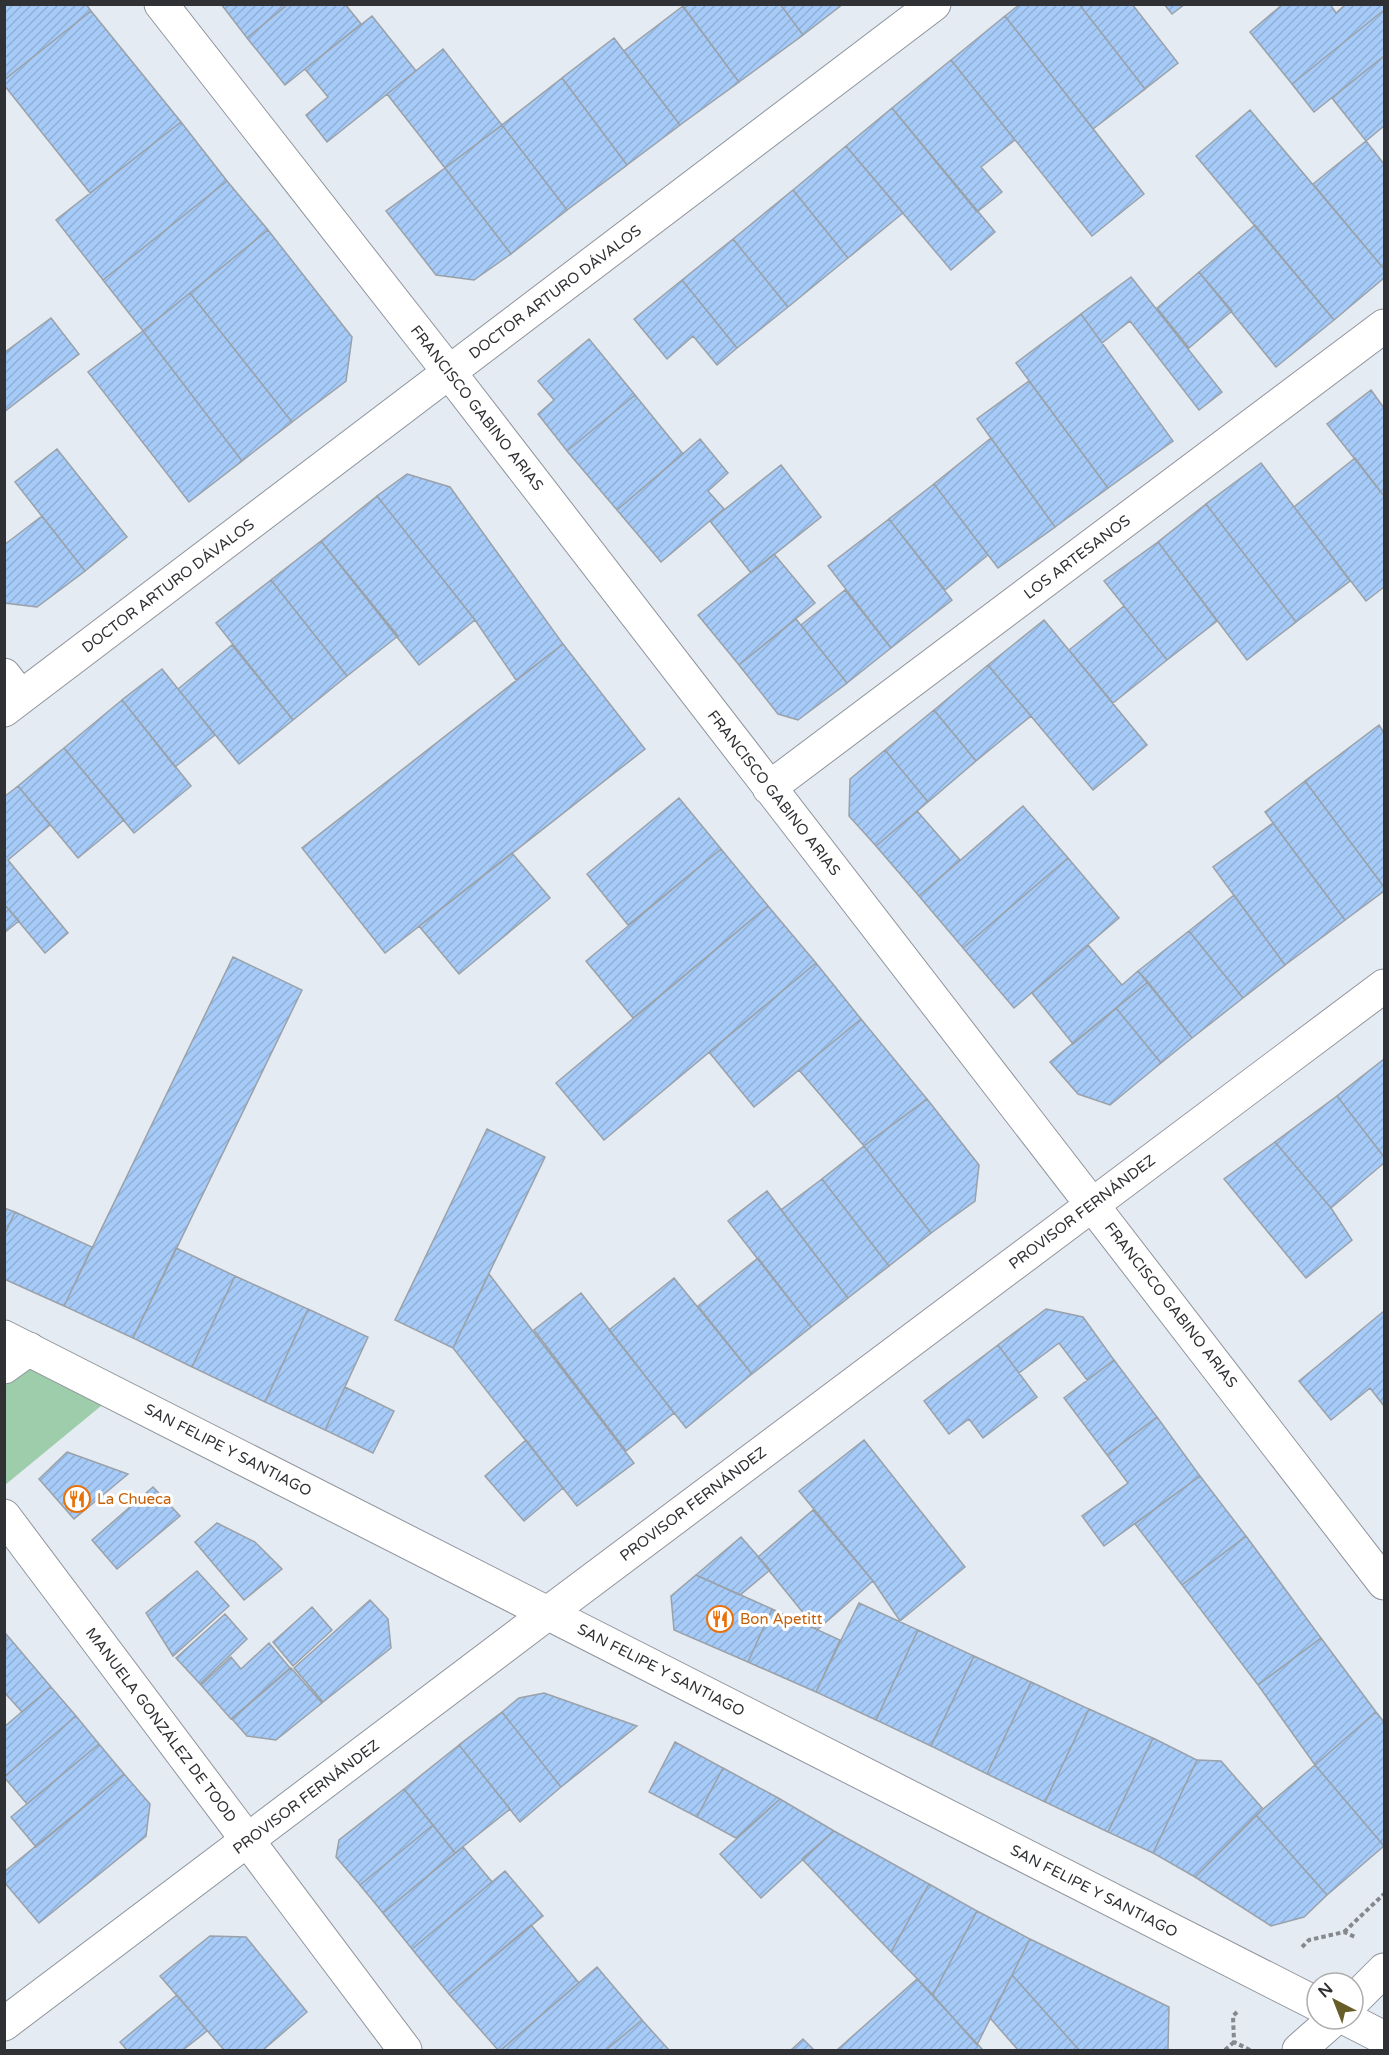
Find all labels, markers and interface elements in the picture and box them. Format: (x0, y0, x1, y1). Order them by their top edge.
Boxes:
street label: DOCTOR ARTURO DÁVALOS (465, 221, 645, 363)
street label: FRANCISCO GABINO ARIAS (407, 322, 547, 494)
street label: LOS ARTESANOS (1020, 511, 1134, 603)
street label: DOCTOR ARTURO DÁVALOS (78, 515, 258, 657)
street label: FRANCISCO GABINO ARIAS (704, 707, 844, 879)
street label: PROVISOR FERNÁNDEZ (1005, 1151, 1159, 1273)
street label: FRANCISCO GABINO ARIAS (1101, 1219, 1241, 1391)
street label: SAN FELIPE Y SANTIAGO (141, 1400, 315, 1500)
street label: PROVISOR FERNÁNDEZ (616, 1443, 770, 1565)
restaurant icon: La Chueca (62, 1484, 92, 1514)
place label: La Chueca (97, 1490, 172, 1508)
restaurant icon: Bon Apetitt (705, 1604, 735, 1634)
place label: Bon Apetitt (740, 1610, 823, 1628)
street label: SAN FELIPE Y SANTIAGO (574, 1620, 748, 1720)
street label: MANUELA GONZÁLEZ DE TOOD (82, 1624, 240, 1826)
street label: PROVISOR FERNÁNDEZ (229, 1736, 383, 1858)
street label: SAN FELIPE Y SANTIAGO (1007, 1841, 1181, 1941)
north arrow (1305, 1971, 1365, 2031)
text: N (1314, 1979, 1337, 2002)

